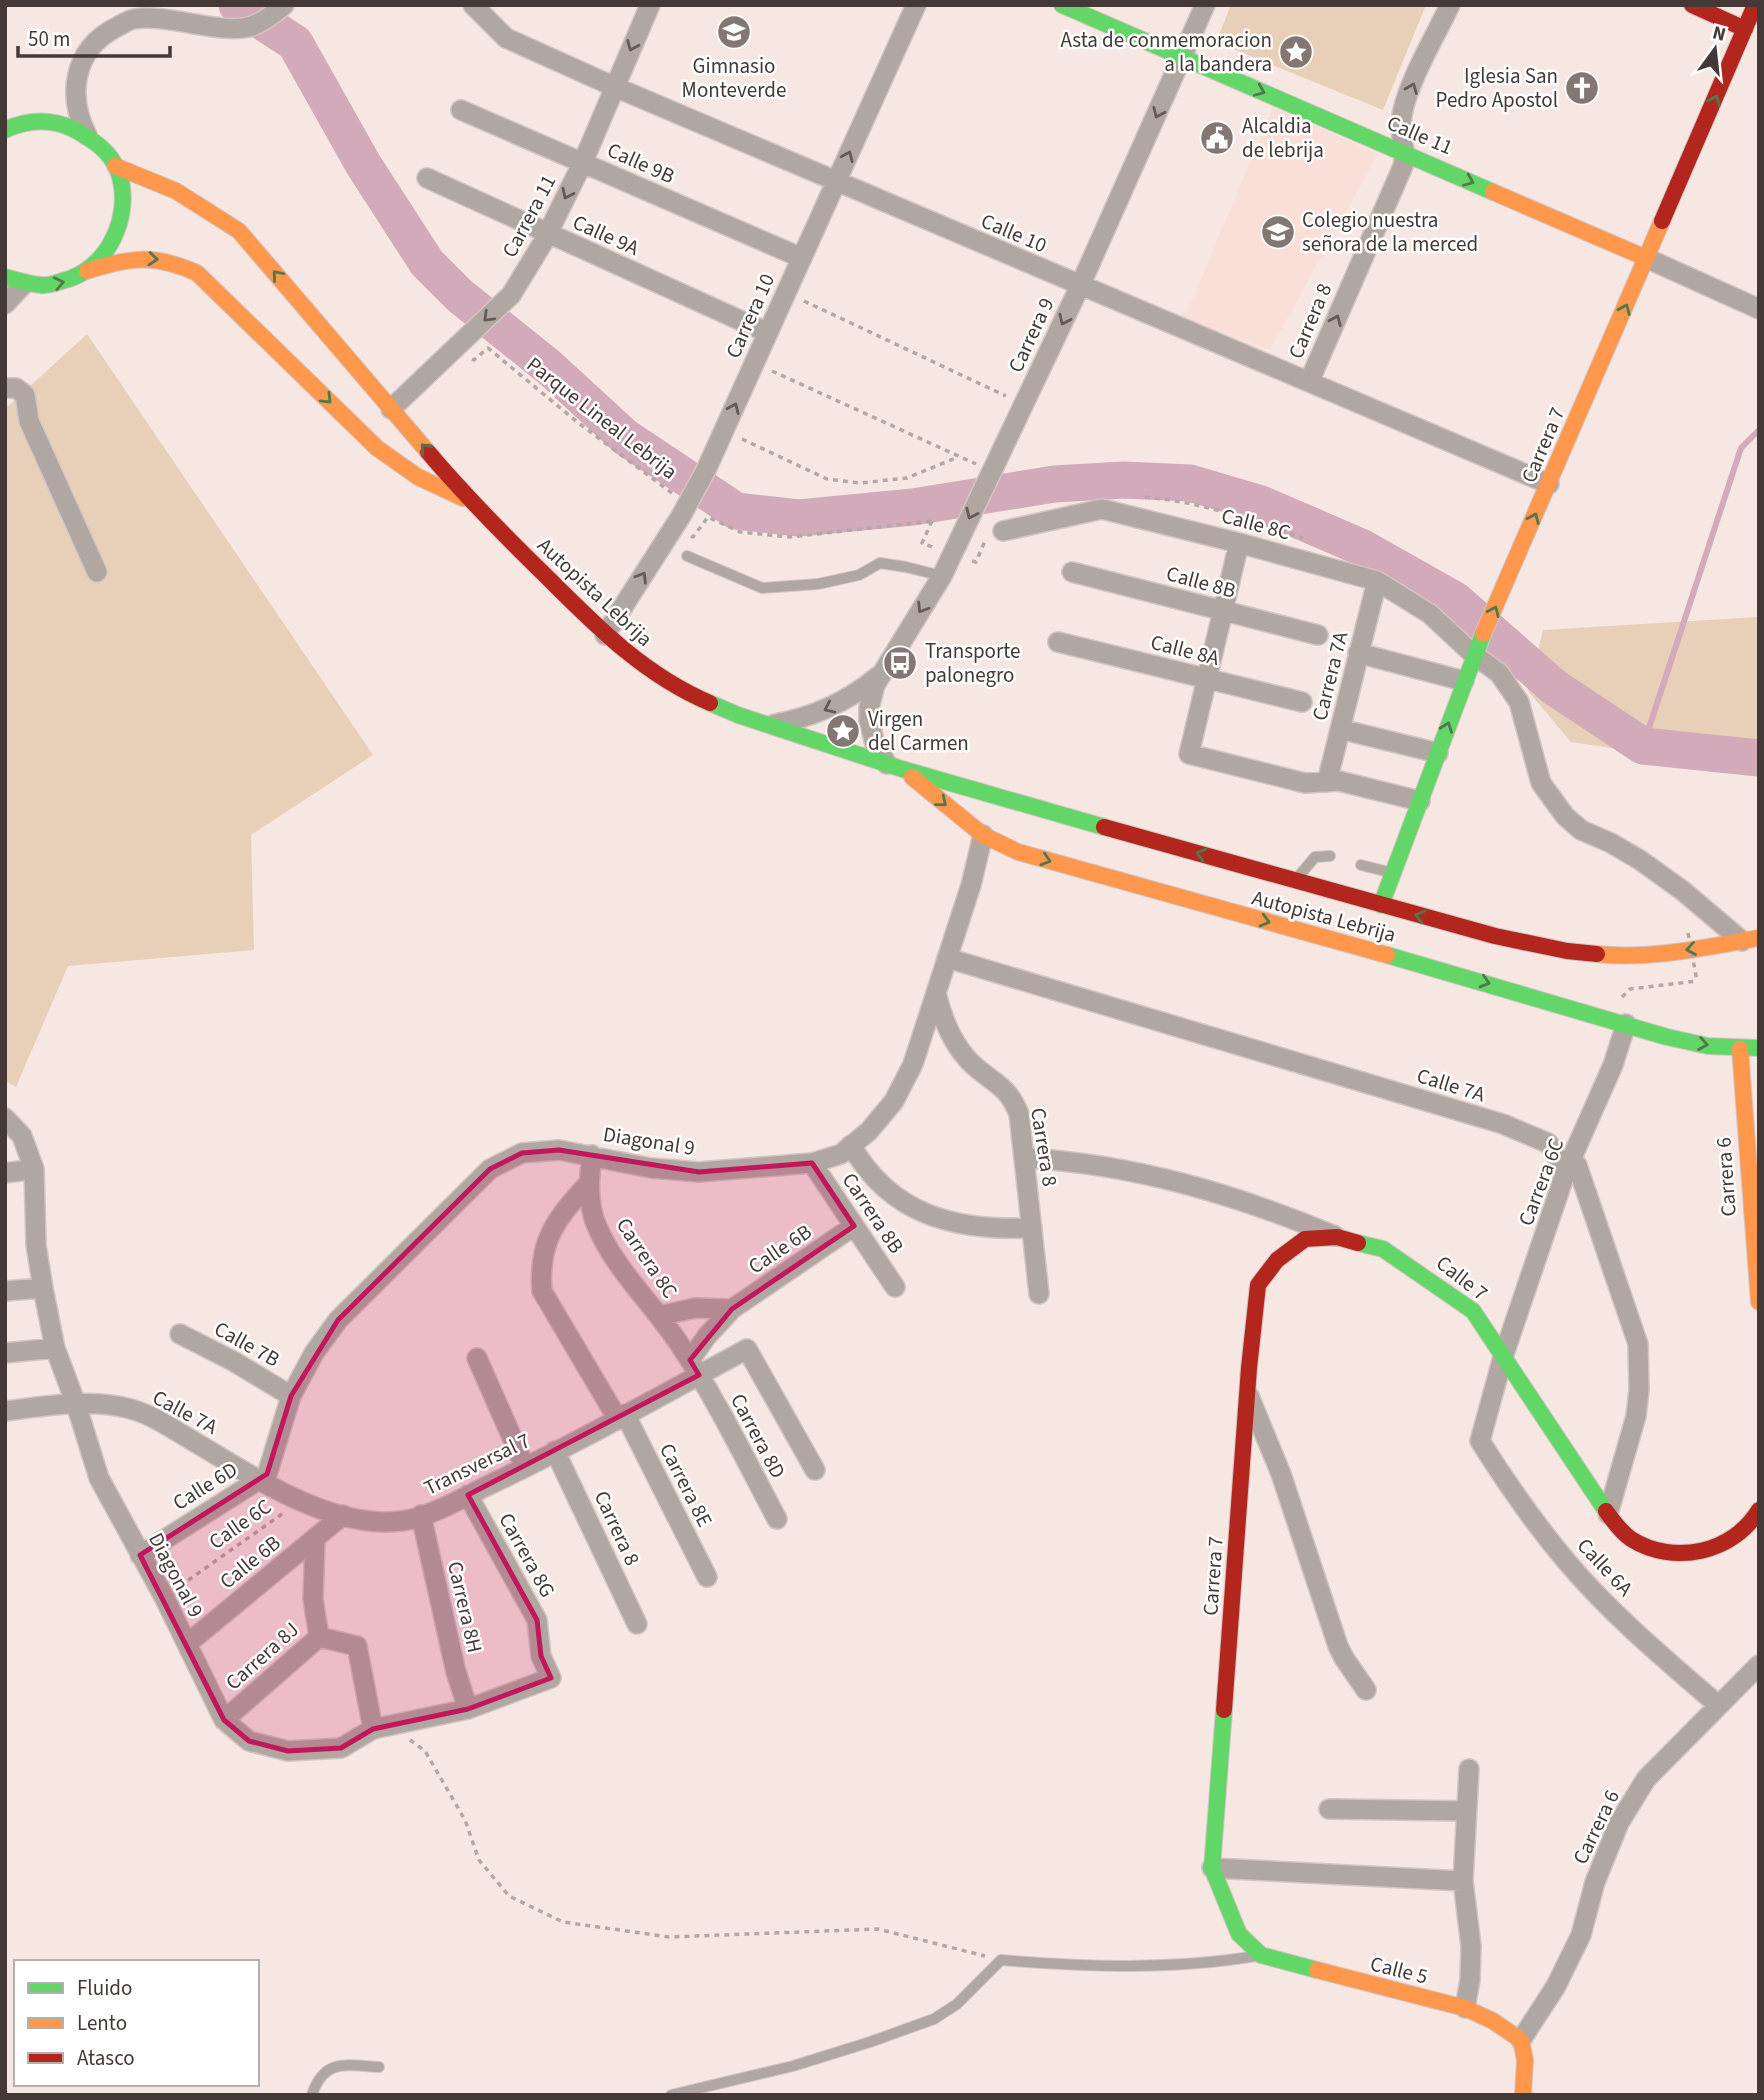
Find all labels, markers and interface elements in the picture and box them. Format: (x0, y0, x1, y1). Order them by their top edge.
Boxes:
school or university icon: Gimnasio Monteverde (715, 13, 753, 51)
scale bar (18, 14, 170, 58)
north arrow (1680, 14, 1750, 84)
text: N (1709, 19, 1729, 49)
text: 50 m (28, 24, 70, 54)
place label: Asta de conmemoracion a la bandera (1060, 25, 1272, 79)
place icon: Asta de conmemoracion a la bandera (1277, 33, 1315, 71)
one-way arrow (627, 39, 641, 51)
place label: Gimnasio Monteverde (682, 51, 786, 105)
place label: Iglesia San Pedro Apostol (1436, 61, 1558, 115)
church icon: Iglesia San Pedro Apostol (1563, 69, 1601, 107)
one-way arrow (1252, 83, 1265, 97)
one-way arrow (1404, 83, 1418, 95)
one-way arrow (1707, 95, 1721, 107)
one-way arrow (1152, 105, 1166, 118)
street label: Calle 11 (1382, 108, 1458, 162)
place label: Alcaldia de lebrija (1242, 111, 1324, 165)
public building icon: Alcaldia de lebrija (1198, 119, 1236, 157)
street label: Calle 9B (603, 135, 679, 191)
one-way arrow (840, 151, 854, 163)
street label: Carrera 11 (495, 169, 563, 263)
one-way arrow (1461, 173, 1474, 187)
one-way arrow (562, 187, 576, 199)
place label: Colegio nuestra señora de la merced (1302, 205, 1478, 259)
street label: Calle 10 (976, 206, 1052, 260)
street label: Calle 9A (568, 207, 644, 263)
school or university icon: Colegio nuestra señora de la merced (1259, 213, 1297, 251)
one-way arrow (148, 251, 159, 266)
street label: Carrera 10 (718, 269, 782, 363)
one-way arrow (273, 271, 285, 284)
one-way arrow (53, 276, 65, 291)
street label: Carrera 8 (1281, 279, 1339, 363)
street label: Carrera 9 (1001, 293, 1061, 377)
one-way arrow (1616, 303, 1630, 315)
one-way arrow (483, 309, 496, 322)
one-way arrow (1058, 313, 1072, 325)
one-way arrow (1327, 314, 1341, 326)
street label: Parque Lineal Lebrija (520, 350, 684, 486)
one-way arrow (319, 391, 332, 404)
one-way arrow (726, 403, 740, 415)
street label: Carrera 7 (1514, 403, 1572, 487)
one-way arrow (421, 444, 433, 457)
street label: Calle 8C (1218, 500, 1294, 548)
one-way arrow (965, 507, 979, 519)
one-way arrow (1526, 512, 1540, 524)
street label: Autopista Lebrija (531, 531, 659, 653)
street label: Calle 8B (1163, 558, 1239, 606)
one-way arrow (633, 572, 646, 585)
one-way arrow (917, 601, 930, 614)
one-way arrow (1486, 606, 1500, 618)
street label: Calle 8A (1148, 627, 1223, 673)
street label: Carrera 7A (1304, 628, 1356, 724)
place label: Transporte palonegro (925, 636, 1021, 690)
bus stop icon: Transporte palonegro (881, 644, 919, 682)
one-way arrow (824, 700, 836, 714)
place label: Virgen del Carmen (868, 704, 969, 758)
place icon: Virgen del Carmen (824, 712, 862, 750)
one-way arrow (1439, 721, 1453, 733)
one-way arrow (934, 794, 947, 806)
one-way arrow (1195, 848, 1207, 863)
one-way arrow (1040, 852, 1052, 867)
street label: Autopista Lebrija (1249, 882, 1399, 950)
one-way arrow (1414, 910, 1426, 924)
one-way arrow (1259, 913, 1271, 927)
one-way arrow (1686, 941, 1697, 956)
one-way arrow (1478, 974, 1490, 988)
one-way arrow (1697, 1036, 1709, 1051)
street label: Calle 7A (1413, 1060, 1489, 1110)
street label: Carrera 8 (1023, 1105, 1065, 1189)
street label: Diagonal 9 (601, 1119, 697, 1163)
street label: Carrera 6C (1511, 1134, 1571, 1230)
street label: Carrera 6 (1708, 1136, 1744, 1218)
street label: Carrera 8B (835, 1167, 911, 1259)
street label: Carrera 8C (609, 1212, 685, 1304)
street label: Calle 6B (742, 1217, 818, 1281)
street label: Calle 7 (1430, 1248, 1494, 1308)
street label: Calle 7B (209, 1314, 285, 1374)
street label: Calle 7A (147, 1382, 223, 1442)
street label: Carrera 8D (723, 1388, 793, 1484)
street label: Transversal 7 (419, 1425, 535, 1503)
street label: Carrera 8E (652, 1438, 720, 1532)
street label: Calle 6D (167, 1454, 243, 1518)
street label: Carrera 8 (587, 1486, 647, 1570)
street label: Calle 6C (203, 1492, 277, 1556)
street label: Carrera 8G (491, 1507, 563, 1603)
street label: Diagonal 9 (141, 1527, 211, 1623)
street label: Calle 6B (213, 1528, 287, 1596)
street label: Calle 6A (1570, 1531, 1640, 1603)
street label: Carrera 7 (1195, 1535, 1231, 1617)
street label: Carrera 8H (440, 1558, 490, 1656)
street label: Carrera 8J (219, 1615, 305, 1697)
street label: Carrera 6 (1565, 1785, 1627, 1869)
street label: Calle 5 (1367, 1948, 1431, 1992)
legend (14, 1960, 259, 2086)
text: Fluido (77, 1973, 132, 2003)
text: Lento (77, 2008, 127, 2038)
text: Atasco (77, 2043, 135, 2073)

